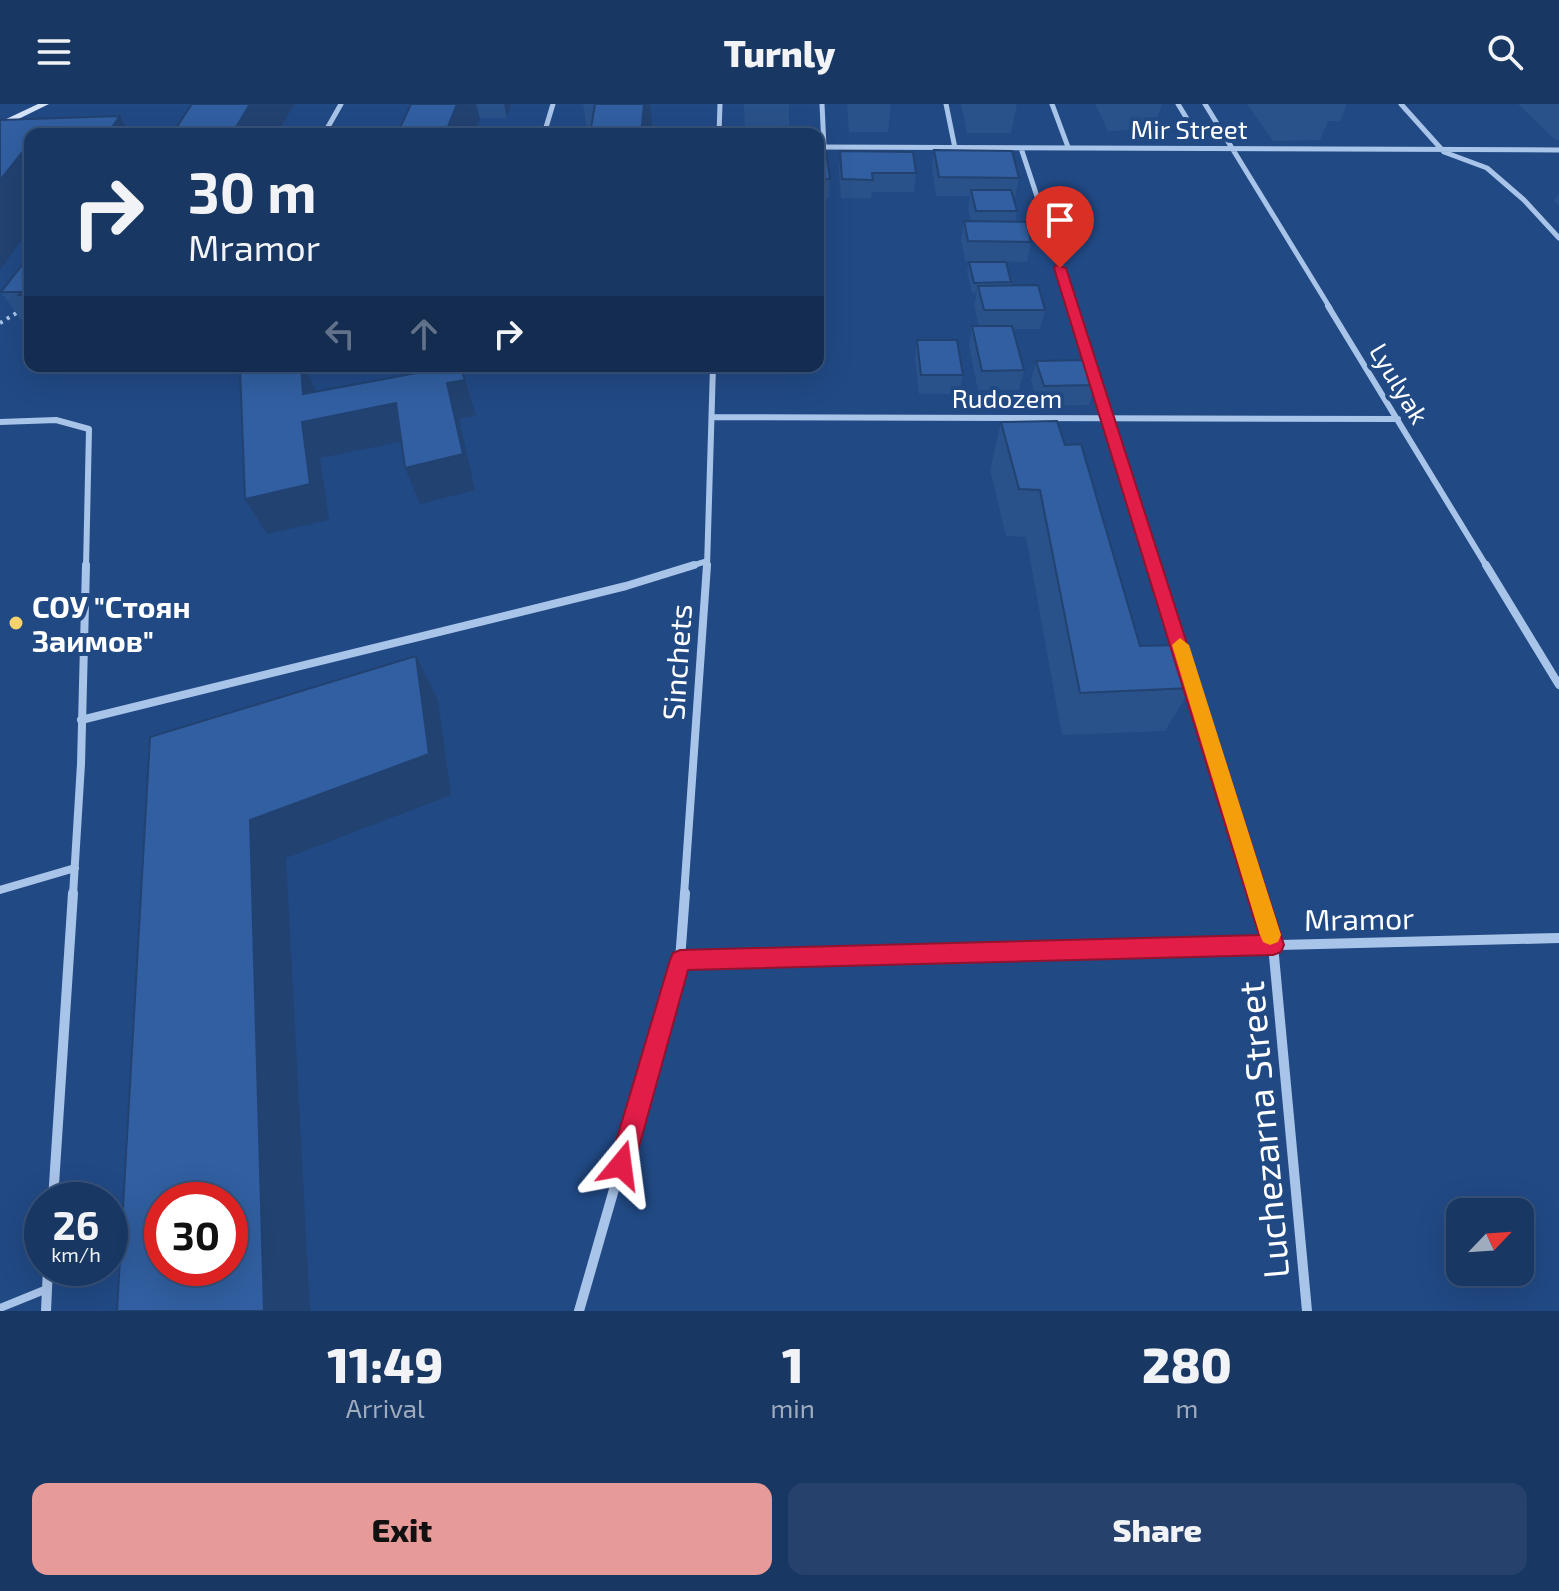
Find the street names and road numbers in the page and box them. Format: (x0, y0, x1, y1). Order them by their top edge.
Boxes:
street label: Mir Street (1130, 113, 1248, 144)
street label: Lyulyak (1364, 337, 1436, 429)
street label: Rudozem (952, 382, 1062, 413)
street label: Sinchets (654, 603, 698, 721)
street label: Mramor (1304, 899, 1414, 937)
street label: Luchezarna Street (1228, 980, 1296, 1280)

